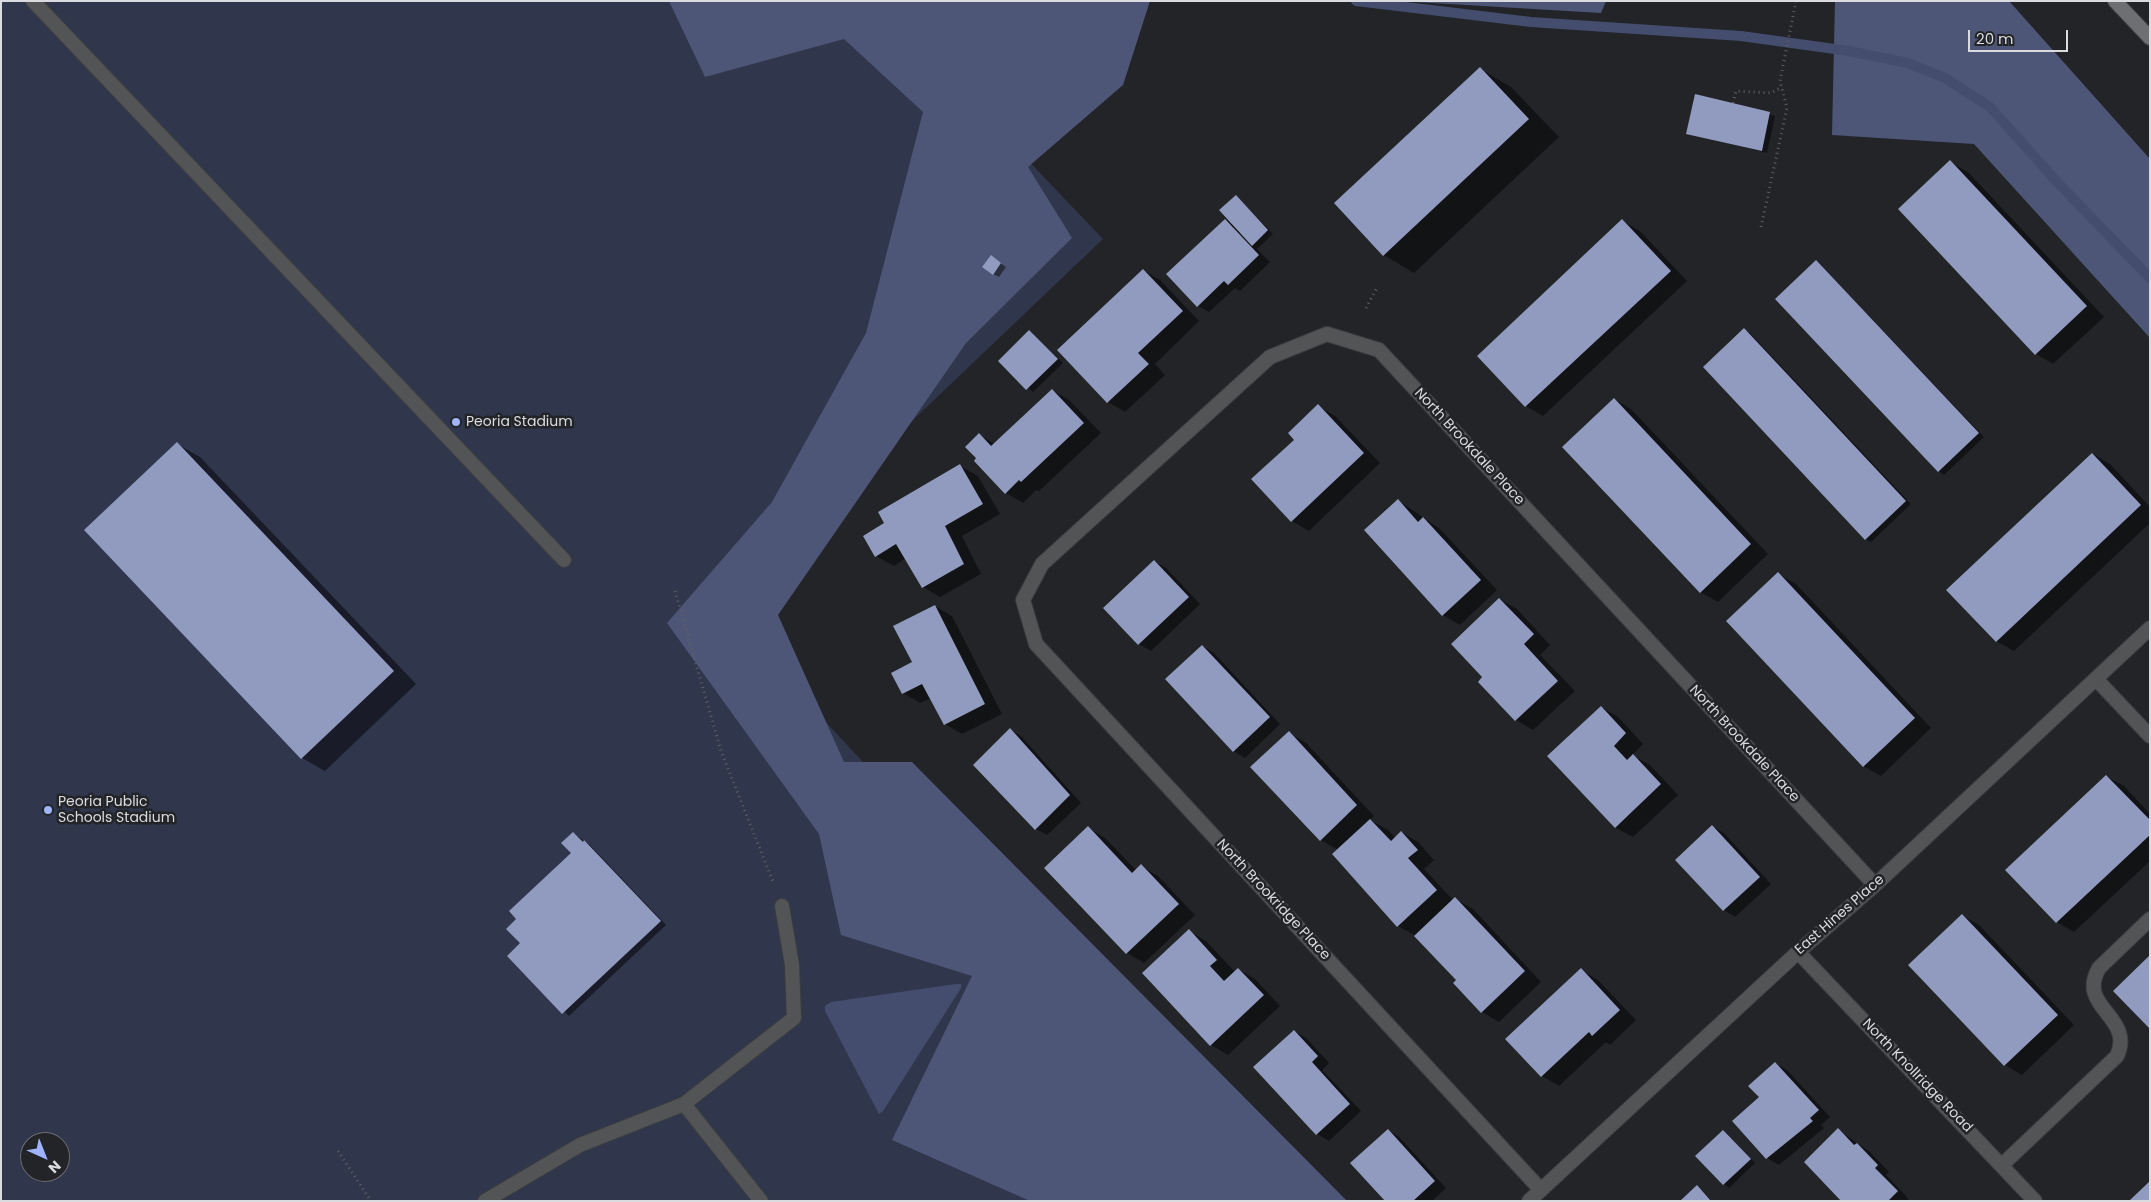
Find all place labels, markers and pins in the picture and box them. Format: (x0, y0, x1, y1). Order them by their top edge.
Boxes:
place label: Peoria Stadium (466, 414, 573, 430)
marker: Peoria Stadium (450, 416, 462, 428)
place label: Peoria Public Schools Stadium (58, 794, 175, 826)
marker: Peoria Public Schools Stadium (42, 804, 54, 816)

